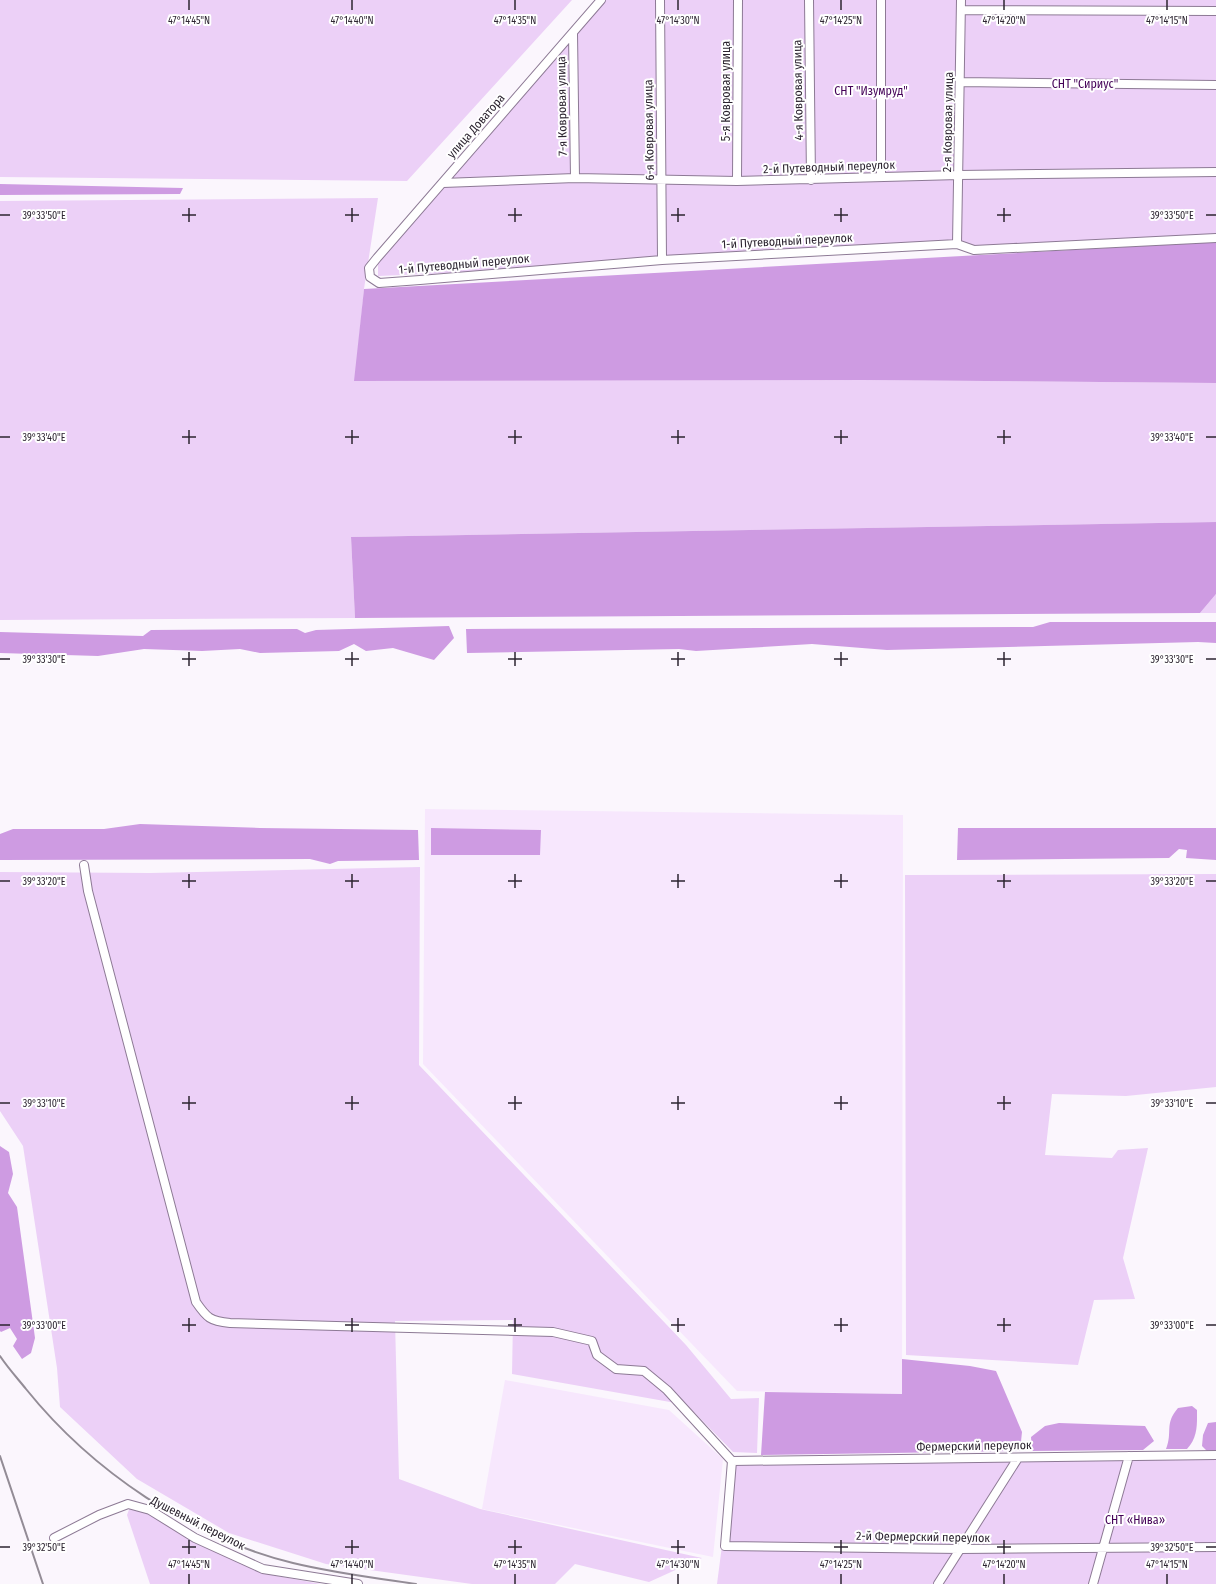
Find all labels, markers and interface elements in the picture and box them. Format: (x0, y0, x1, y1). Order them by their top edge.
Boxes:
text: 47°14'45"N (168, 15, 210, 27)
text: 47°14'40"N (330, 15, 374, 27)
text: 47°14'35"N (494, 15, 536, 27)
text: 47°14'30"N (656, 15, 700, 27)
text: 47°14'25"N (820, 15, 862, 27)
text: 47°14'20"N (982, 15, 1026, 27)
text: 47°14'15"N (1146, 15, 1188, 27)
street label: 4-я Ковровая улица (790, 39, 806, 140)
street label: 5-я Ковровая улица (719, 41, 733, 141)
street label: 7-я Ковровая улица (554, 56, 570, 156)
street label: 2-я Ковровая улица (940, 72, 956, 172)
park label: СНТ "Сириус" (1052, 77, 1118, 91)
street label: 6-я Ковровая улица (641, 79, 657, 181)
park label: СНТ "Изумруд" (834, 84, 908, 98)
street label: улица Доватора (444, 91, 508, 161)
street label: 2-й Путеводный переулок (763, 158, 895, 176)
text: 39°33'50"E (22, 210, 66, 222)
text: 39°33'50"E (1150, 210, 1194, 222)
street label: 1-й Путеводный переулок (721, 231, 853, 251)
street label: 1-й Путеводный переулок (398, 251, 530, 277)
text: 39°33'40"E (22, 432, 66, 444)
text: 39°33'40"E (1150, 432, 1194, 444)
text: 39°33'30"E (22, 654, 66, 666)
text: 39°33'30"E (1150, 654, 1194, 666)
text: 39°33'20"E (23, 876, 66, 888)
text: 39°33'20"E (1151, 876, 1194, 888)
text: 39°33'10"E (23, 1098, 66, 1110)
text: 39°33'10"E (1151, 1098, 1194, 1110)
text: 39°33'00"E (22, 1320, 66, 1332)
text: 39°33'00"E (1150, 1320, 1194, 1332)
street label: Фермерский переулок (916, 1438, 1032, 1454)
street label: Душевный переулок (148, 1493, 248, 1553)
park label: СНТ «Нива» (1105, 1513, 1165, 1527)
street label: 2-й Фермерский переулок (856, 1529, 991, 1545)
text: 39°32'50"E (23, 1542, 66, 1554)
text: 39°32'50"E (1151, 1542, 1194, 1554)
text: 47°14'45"N (168, 1559, 210, 1571)
text: 47°14'40"N (330, 1559, 374, 1571)
text: 47°14'35"N (494, 1559, 536, 1571)
text: 47°14'30"N (656, 1559, 700, 1571)
text: 47°14'25"N (820, 1559, 862, 1571)
text: 47°14'20"N (982, 1559, 1026, 1571)
text: 47°14'15"N (1146, 1559, 1188, 1571)

